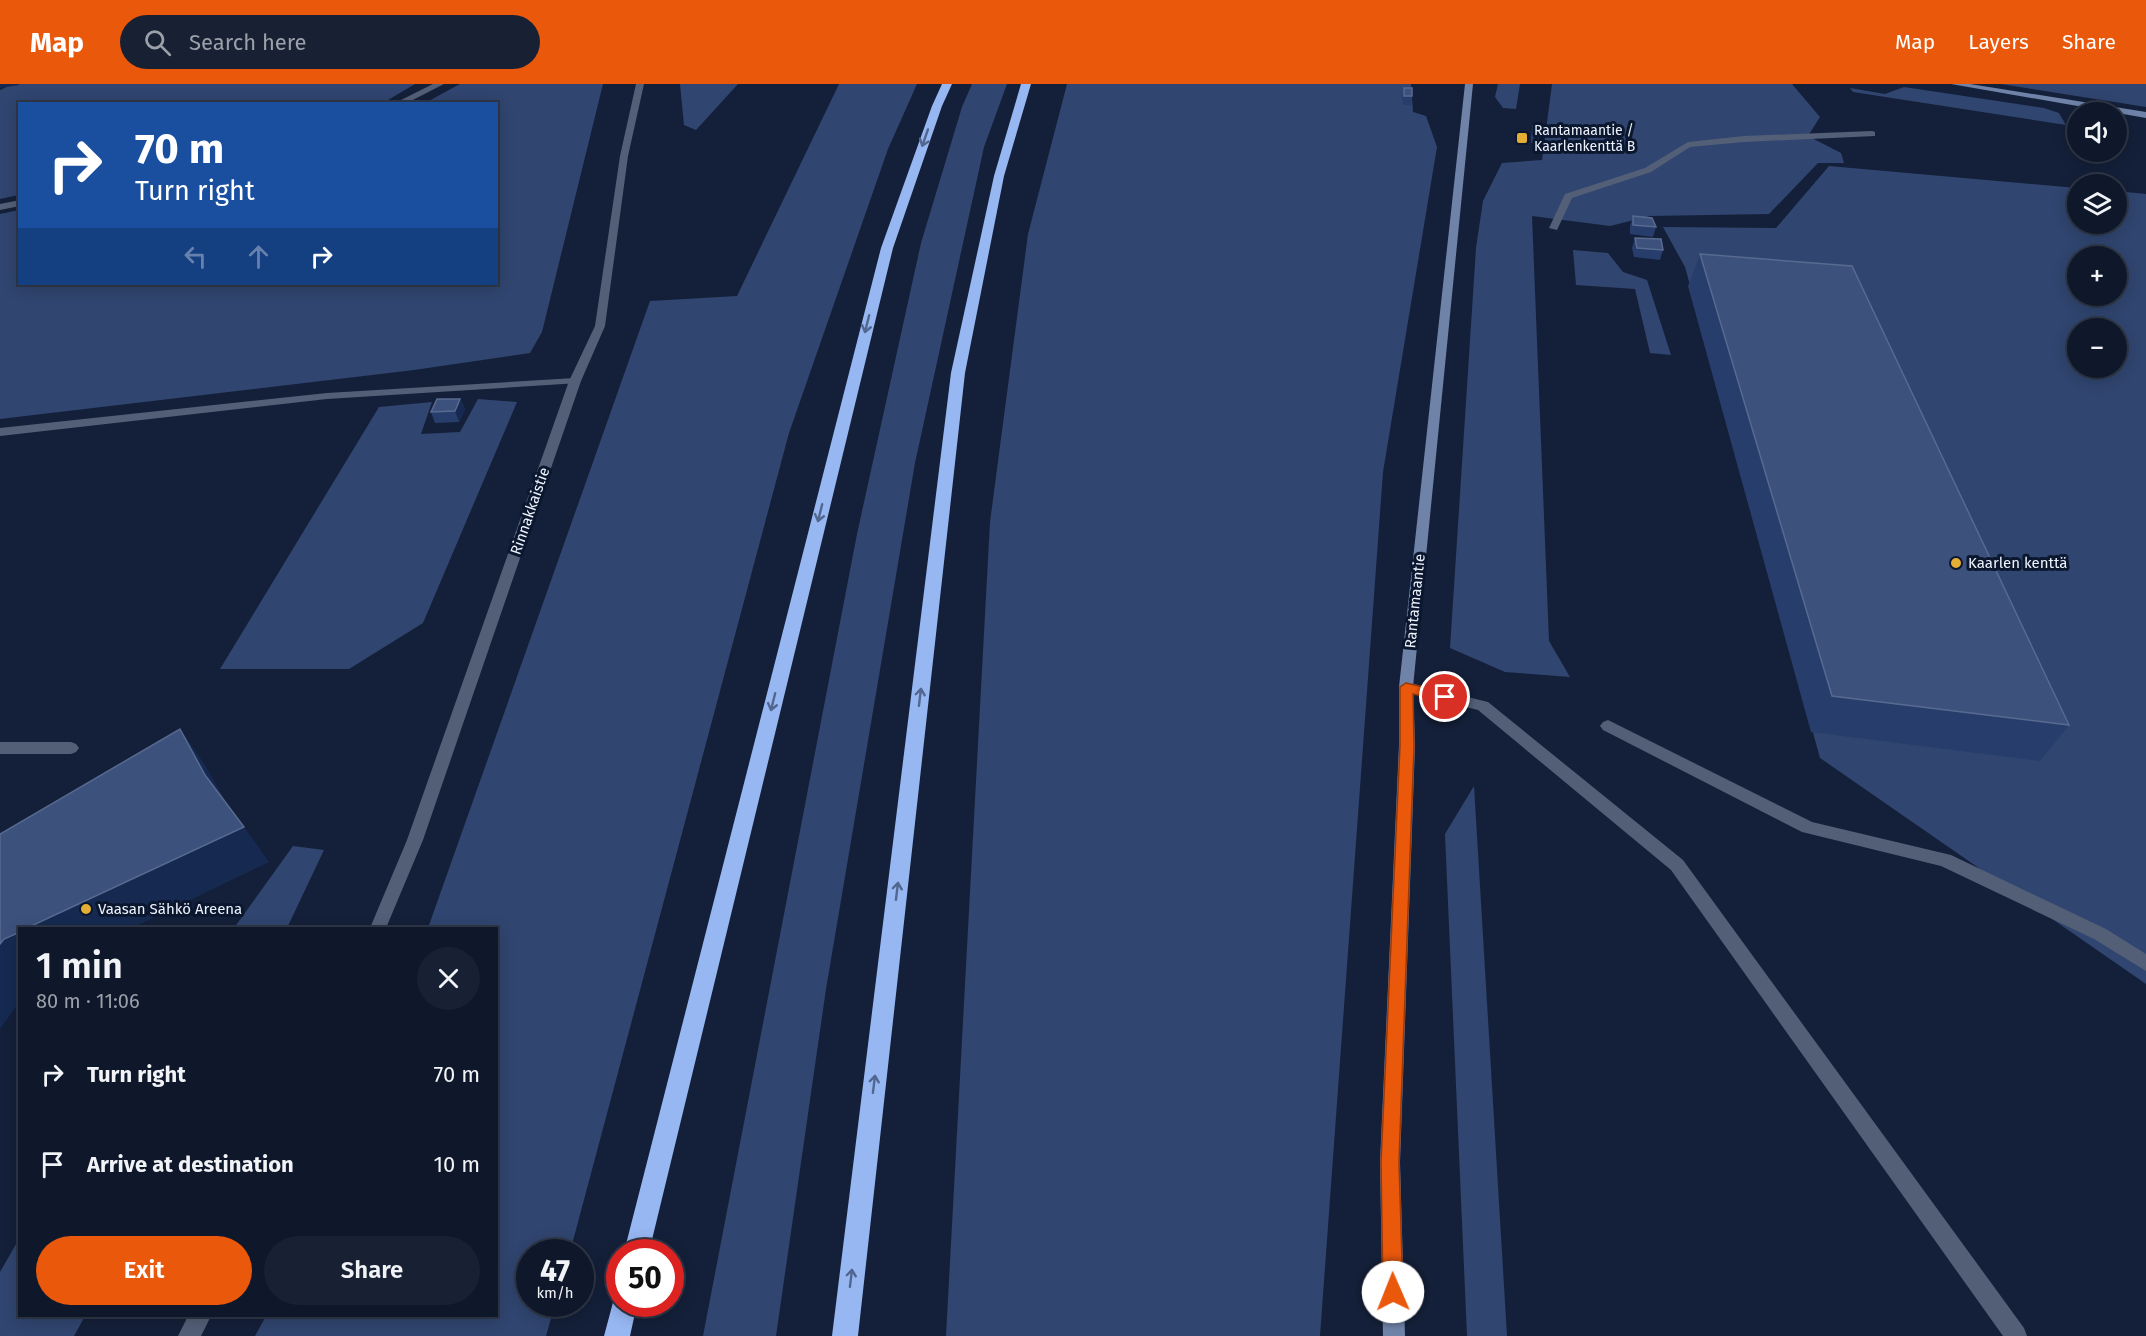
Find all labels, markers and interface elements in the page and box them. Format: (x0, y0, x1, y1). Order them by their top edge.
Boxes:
search box (120, 15, 540, 69)
text: Map (30, 26, 84, 59)
icon: search (141, 26, 174, 59)
text: Search here (189, 29, 307, 56)
text: Map (1895, 29, 1935, 55)
text: Layers (1968, 29, 2029, 55)
text: Share (2062, 29, 2116, 55)
map controls (2067, 102, 2127, 378)
button: sound (2067, 102, 2127, 162)
place label: Rantamaantie / Kaarlenkenttä B (1534, 122, 1635, 155)
text: 70 m (135, 124, 224, 174)
icon: right (36, 126, 114, 204)
one-way arrow (919, 128, 930, 147)
marker: Rantamaantie / Kaarlenkenttä B (1515, 131, 1529, 145)
button: layers (2067, 174, 2127, 234)
text: Turn right (135, 175, 255, 207)
icon: left (179, 240, 212, 273)
icon: ahead (242, 240, 275, 273)
icon: right (305, 240, 338, 273)
button: + (2067, 246, 2127, 306)
one-way arrow (861, 314, 873, 333)
button: − (2067, 318, 2127, 378)
street label: Rinnakkaistie (507, 465, 553, 557)
one-way arrow (814, 504, 826, 523)
street label: Rantamaantie (1401, 553, 1429, 649)
place label: Kaarlen kenttä (1968, 554, 2067, 572)
marker: Kaarlen kenttä (1949, 556, 1963, 570)
pin (1419, 671, 1470, 722)
icon: arrive (1428, 680, 1461, 713)
one-way arrow (915, 687, 926, 707)
one-way arrow (766, 693, 778, 712)
one-way arrow (892, 881, 903, 901)
place label: Vaasan Sähkö Areena (98, 900, 242, 918)
marker: Vaasan Sähkö Areena (79, 902, 93, 916)
text: 1 min (36, 944, 123, 988)
button: close (417, 947, 480, 1010)
text: 80 m · 11:06 (36, 989, 140, 1013)
icon: right (36, 1058, 69, 1091)
text: Turn right (87, 1061, 186, 1088)
text: 70 m (434, 1061, 480, 1088)
one-way arrow (869, 1075, 880, 1095)
icon: arrive (36, 1148, 69, 1181)
text: Arrive at destination (87, 1151, 294, 1178)
text: 10 m (434, 1151, 480, 1178)
button: Exit (36, 1236, 252, 1305)
button: Share (264, 1236, 480, 1305)
speed limit sign: 50 (606, 1239, 684, 1317)
text: 47 (540, 1253, 570, 1289)
position arrow (1361, 1260, 1425, 1324)
one-way arrow (846, 1268, 857, 1288)
text: km/h (536, 1284, 574, 1302)

